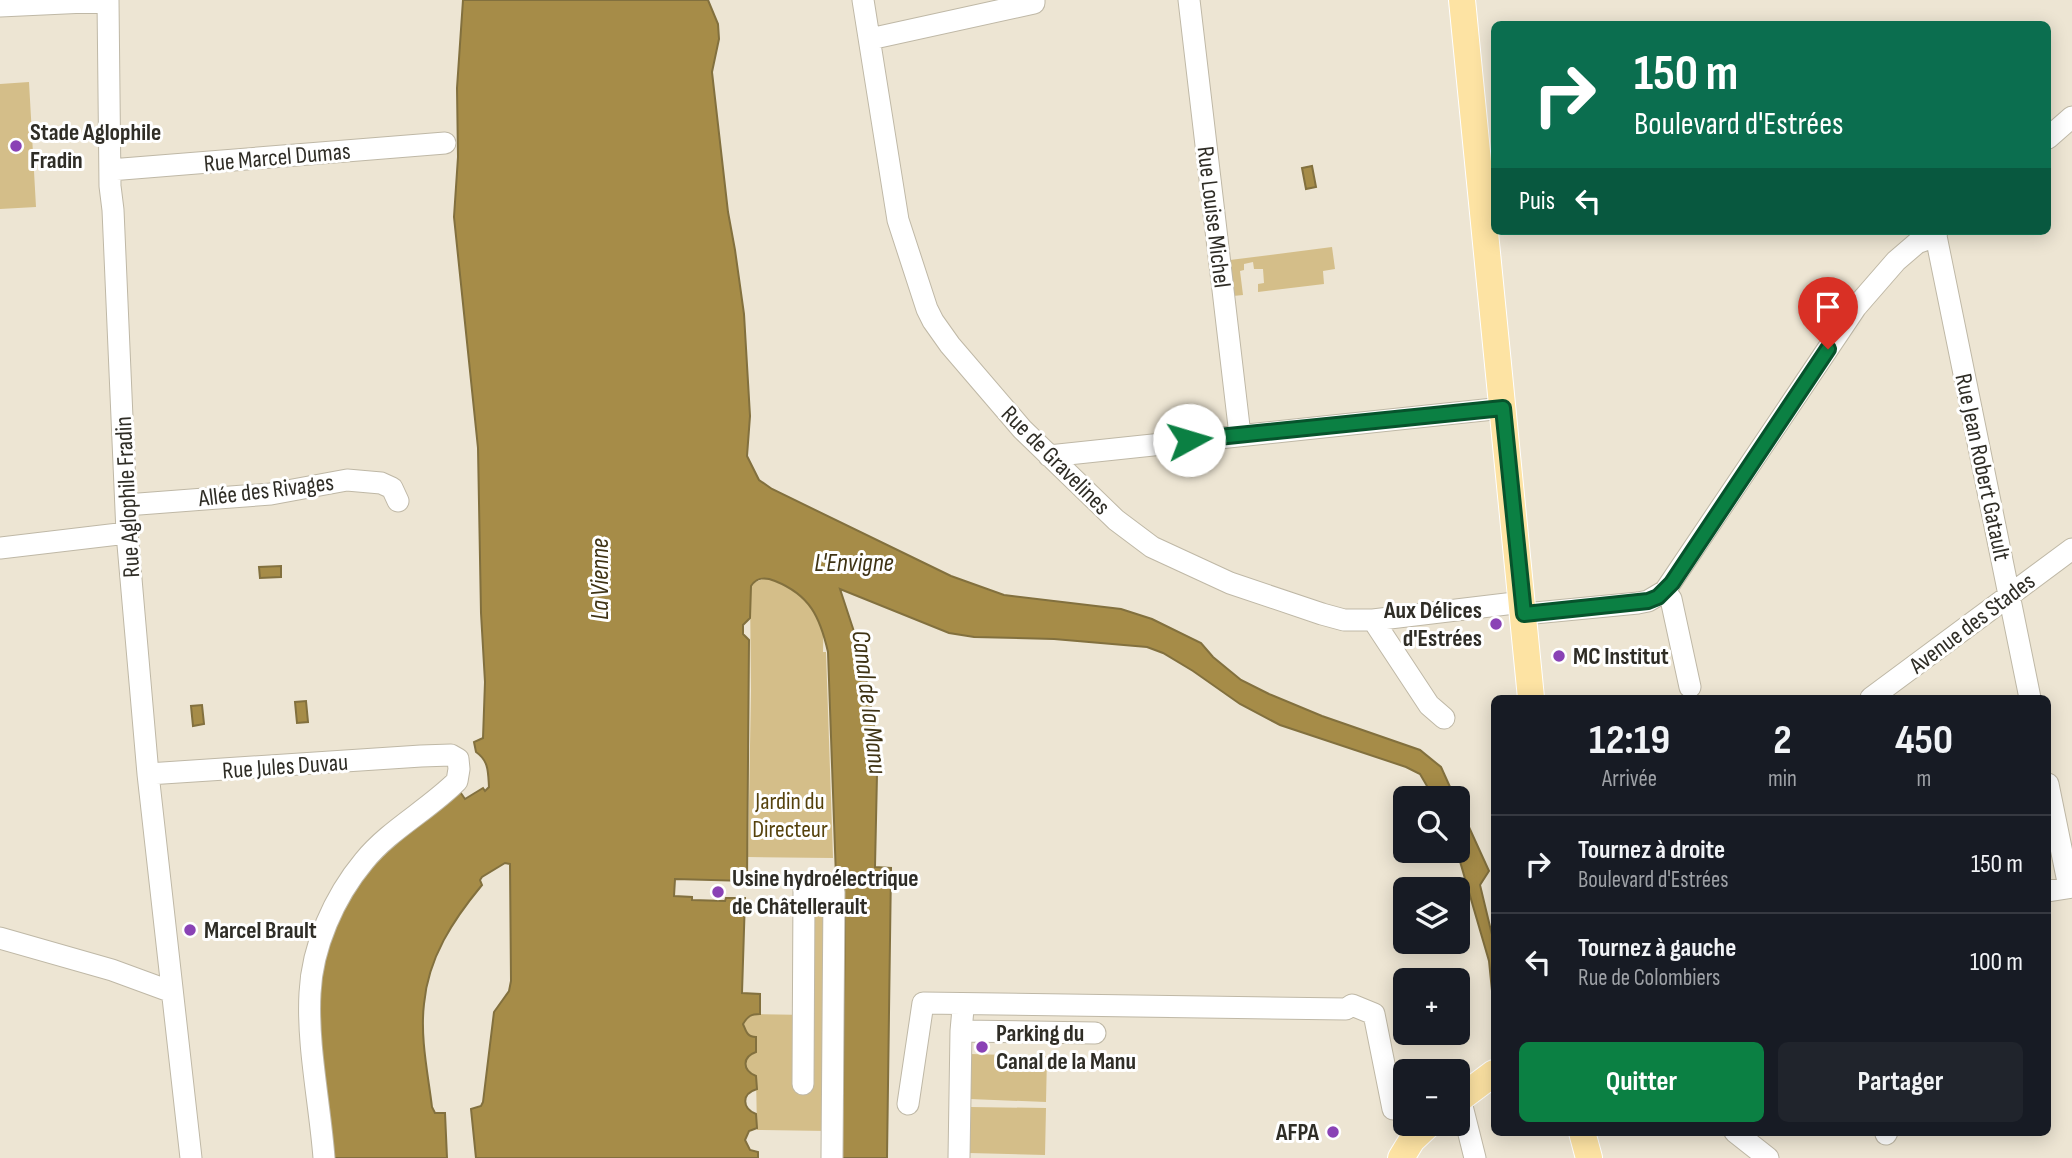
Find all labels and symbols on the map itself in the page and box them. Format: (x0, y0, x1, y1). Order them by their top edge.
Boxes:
place label: Stade Aglophile Fradin (30, 118, 161, 175)
street label: Rue Marcel Dumas (202, 137, 352, 178)
marker: Stade Aglophile Fradin (8, 138, 24, 154)
street label: Rue Louise Michel (1190, 145, 1237, 290)
pin (1798, 277, 1858, 349)
street label: Rue Jean Robert Gatault (1949, 371, 2016, 563)
street label: Rue de Gravelines (995, 400, 1116, 521)
position arrow (1152, 403, 1226, 477)
street label: Rue Aglophile Fradin (109, 416, 146, 578)
street label: Allée des Rivages (196, 468, 335, 513)
water label: La Vienne (585, 538, 616, 620)
water label: L'Envigne (814, 548, 894, 579)
street label: Avenue des Stades (1903, 567, 2041, 681)
place label: Aux Délices d'Estrées (1383, 596, 1482, 653)
marker: Aux Délices d'Estrées (1488, 616, 1504, 632)
water label: Canal de la Manu (844, 629, 893, 776)
place label: MC Institut (1573, 642, 1669, 671)
marker: MC Institut (1551, 648, 1567, 664)
street label: Rue Jules Duvau (221, 748, 349, 785)
park label: Jardin du Directeur (752, 787, 828, 844)
place label: Usine hydroélectrique de Châtellerault (732, 864, 919, 921)
marker: Usine hydroélectrique de Châtellerault (710, 884, 726, 900)
place label: Marcel Brault (204, 916, 317, 945)
marker: Marcel Brault (182, 922, 198, 938)
place label: Parking du Canal de la Manu (996, 1019, 1136, 1076)
marker: Parking du Canal de la Manu (974, 1039, 990, 1055)
place label: AFPA (1275, 1118, 1320, 1147)
marker: AFPA (1325, 1124, 1341, 1140)

